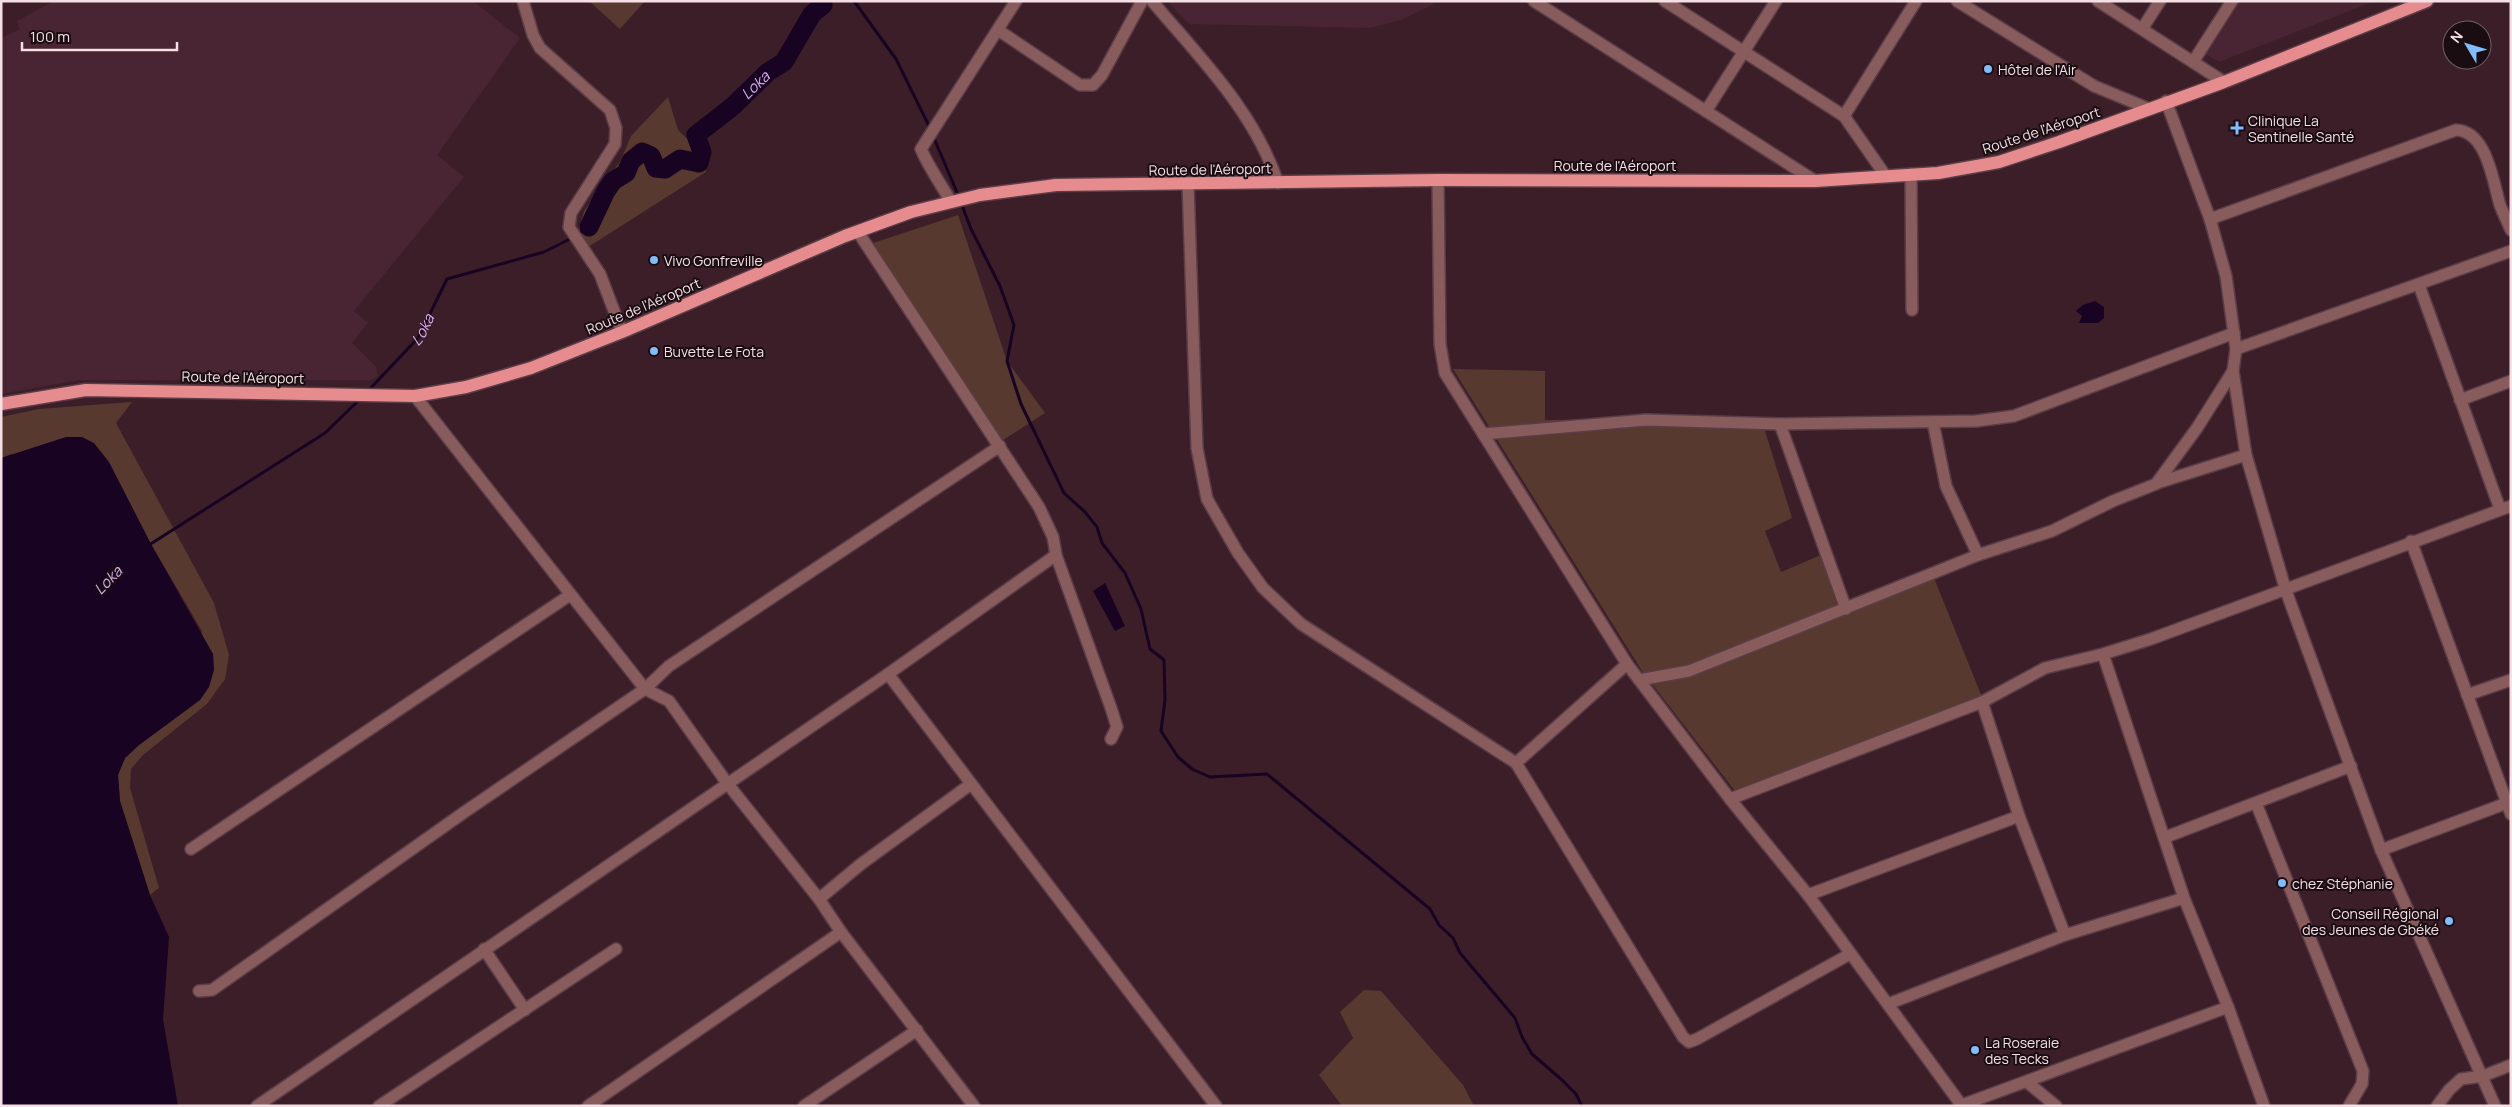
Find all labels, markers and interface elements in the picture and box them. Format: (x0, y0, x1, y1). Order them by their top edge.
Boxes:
scale bar (22, 20, 178, 52)
north arrow (2442, 20, 2492, 70)
text: 100 m (30, 26, 70, 47)
text: N (2446, 27, 2467, 47)
place label: Hôtel de l'Air (1998, 60, 2076, 79)
marker: Hôtel de l'Air (1982, 63, 1994, 75)
water label: Loka (736, 65, 774, 103)
street label: Route de l'Aéroport (1980, 102, 2103, 158)
place label: Clinique La Sentinelle Santé (2248, 111, 2354, 146)
marker: Clinique La Sentinelle Santé (2230, 121, 2244, 135)
street label: Route de l'Aéroport (1554, 156, 1677, 175)
street label: Route de l'Aéroport (1149, 158, 1272, 180)
place label: Vivo Gonfreville (664, 251, 763, 270)
marker: Vivo Gonfreville (648, 254, 660, 266)
street label: Route de l'Aéroport (583, 273, 704, 339)
water label: Loka (406, 310, 439, 350)
place label: Buvette Le Fota (664, 342, 764, 361)
marker: Buvette Le Fota (648, 345, 660, 357)
street label: Route de l'Aéroport (182, 366, 305, 388)
water label: Loka (89, 561, 127, 599)
place label: chez Stéphanie (2292, 874, 2393, 893)
marker: chez Stéphanie (2276, 877, 2288, 889)
place label: Conseil Régional des Jeunes de Gbéké (2302, 904, 2439, 939)
marker: Conseil Régional des Jeunes de Gbéké (2443, 915, 2455, 927)
place label: La Roseraie des Tecks (1985, 1033, 2059, 1068)
marker: La Roseraie des Tecks (1969, 1044, 1981, 1056)

